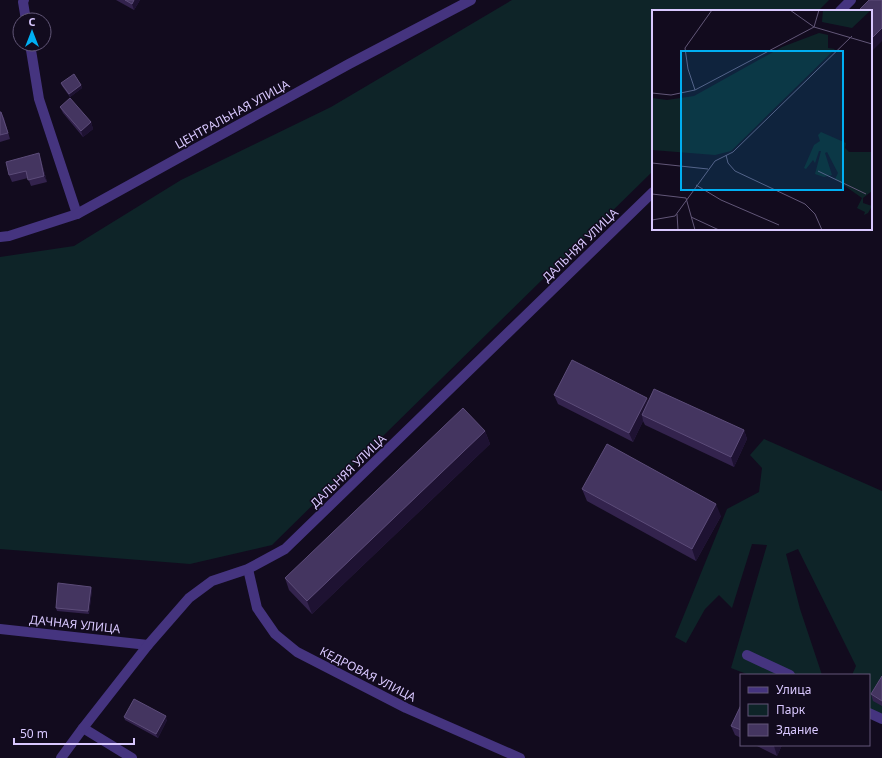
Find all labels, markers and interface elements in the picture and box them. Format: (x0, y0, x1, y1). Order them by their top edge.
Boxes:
inset map (652, 10, 872, 230)
north arrow (12, 12, 52, 52)
text: С (28, 14, 36, 29)
street label: ЦЕНТРАЛЬНАЯ УЛИЦА (172, 75, 293, 153)
street label: ДАЛЬНЯЯ УЛИЦА (538, 204, 622, 286)
street label: ДАЛЬНЯЯ УЛИЦА (306, 430, 390, 512)
street label: ДАЧНАЯ УЛИЦА (29, 611, 122, 637)
street label: КЕДРОВАЯ УЛИЦА (317, 642, 419, 706)
legend (740, 674, 870, 746)
text: Улица (776, 681, 811, 698)
text: Парк (776, 701, 806, 718)
scale bar (14, 720, 134, 746)
text: Здание (776, 721, 819, 738)
text: 50 m (20, 725, 48, 742)

